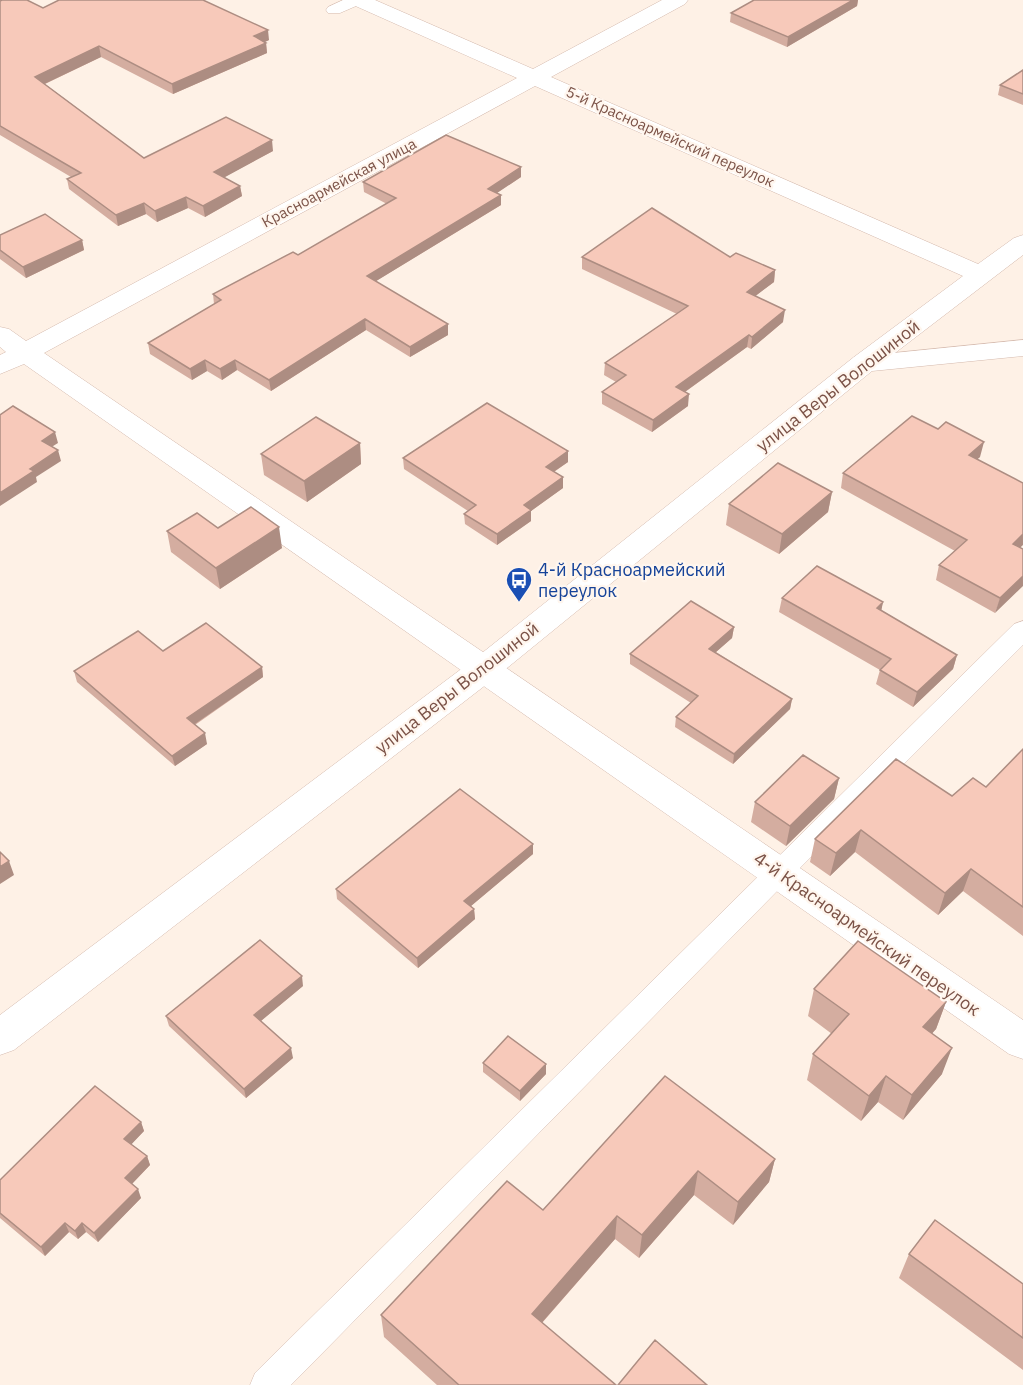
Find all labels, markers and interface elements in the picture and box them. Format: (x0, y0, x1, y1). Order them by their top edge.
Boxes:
street label: 5-й Красноармейский переулок (563, 82, 777, 191)
street label: Красноармейская улица (258, 134, 419, 231)
street label: улица Веры Волошиной (751, 314, 924, 457)
place label: 4-й Красноармейский переулок (538, 558, 726, 602)
bus stop icon: 4-й Красноармейский переулок (504, 565, 534, 603)
street label: улица Веры Волошиной (370, 616, 543, 759)
street label: 4-й Красноармейский переулок (750, 846, 985, 1021)

